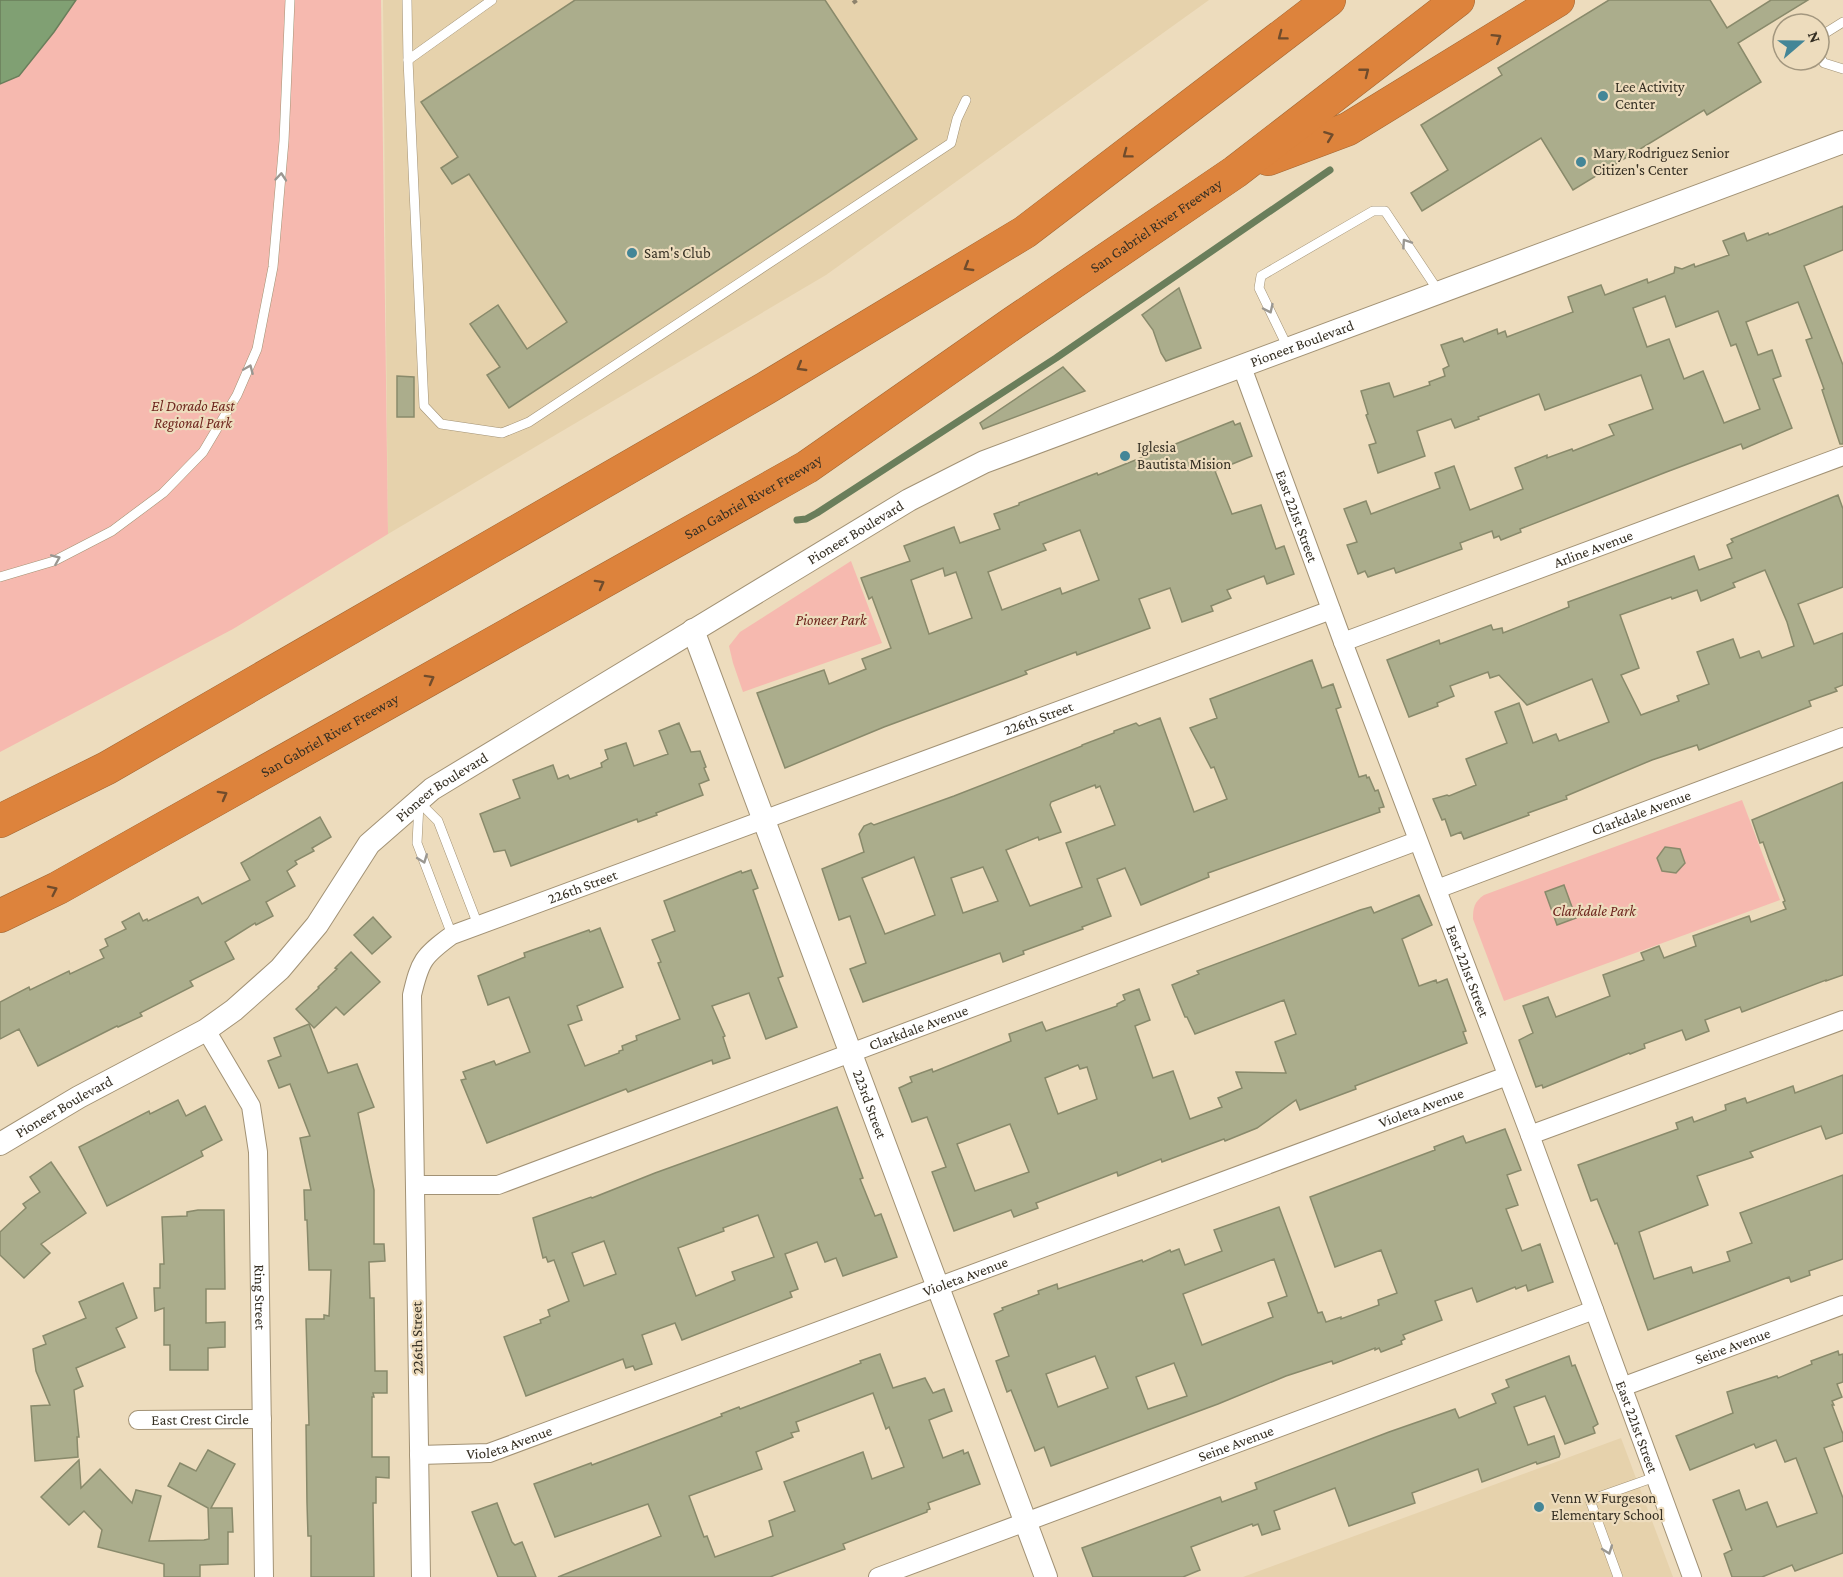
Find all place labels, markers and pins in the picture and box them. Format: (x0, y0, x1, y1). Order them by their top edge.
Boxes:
place label: Lee Activity Center (1615, 79, 1685, 112)
marker: Lee Activity Center (1596, 89, 1610, 103)
place label: Mary Rodriguez Senior Citizen's Center (1593, 145, 1730, 178)
marker: Mary Rodriguez Senior Citizen's Center (1574, 155, 1588, 169)
place label: Sam's Club (644, 245, 711, 261)
marker: Sam's Club (625, 246, 639, 260)
place label: Iglesia Bautista Mision (1137, 439, 1231, 472)
marker: Iglesia Bautista Mision (1118, 449, 1132, 463)
place label: Venn W Furgeson Elementary School (1551, 1490, 1663, 1524)
marker: Venn W Furgeson Elementary School (1532, 1500, 1546, 1514)

